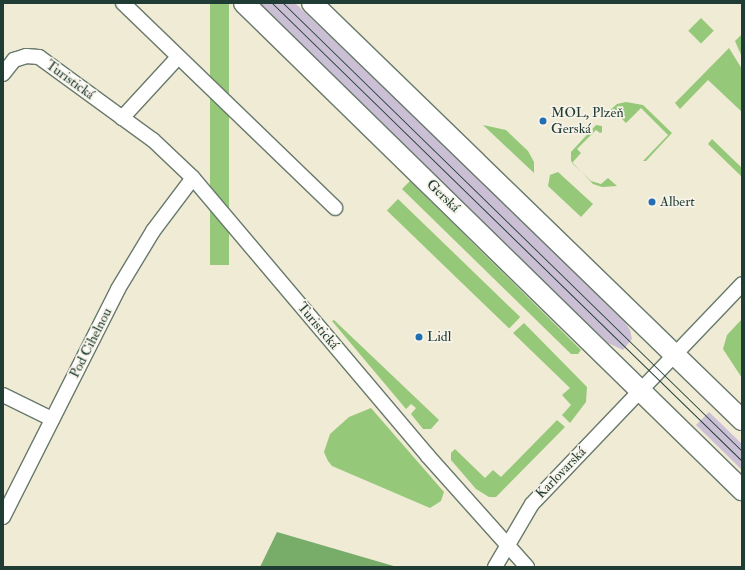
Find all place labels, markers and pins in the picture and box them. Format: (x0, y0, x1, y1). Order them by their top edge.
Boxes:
place label: MOL, Plzeň Gerská (551, 105, 624, 138)
marker: MOL, Plzeň Gerská (538, 116, 548, 126)
place label: Albert (660, 194, 695, 210)
marker: Albert (647, 197, 657, 207)
place label: Lidl (427, 329, 451, 345)
marker: Lidl (414, 332, 424, 342)

